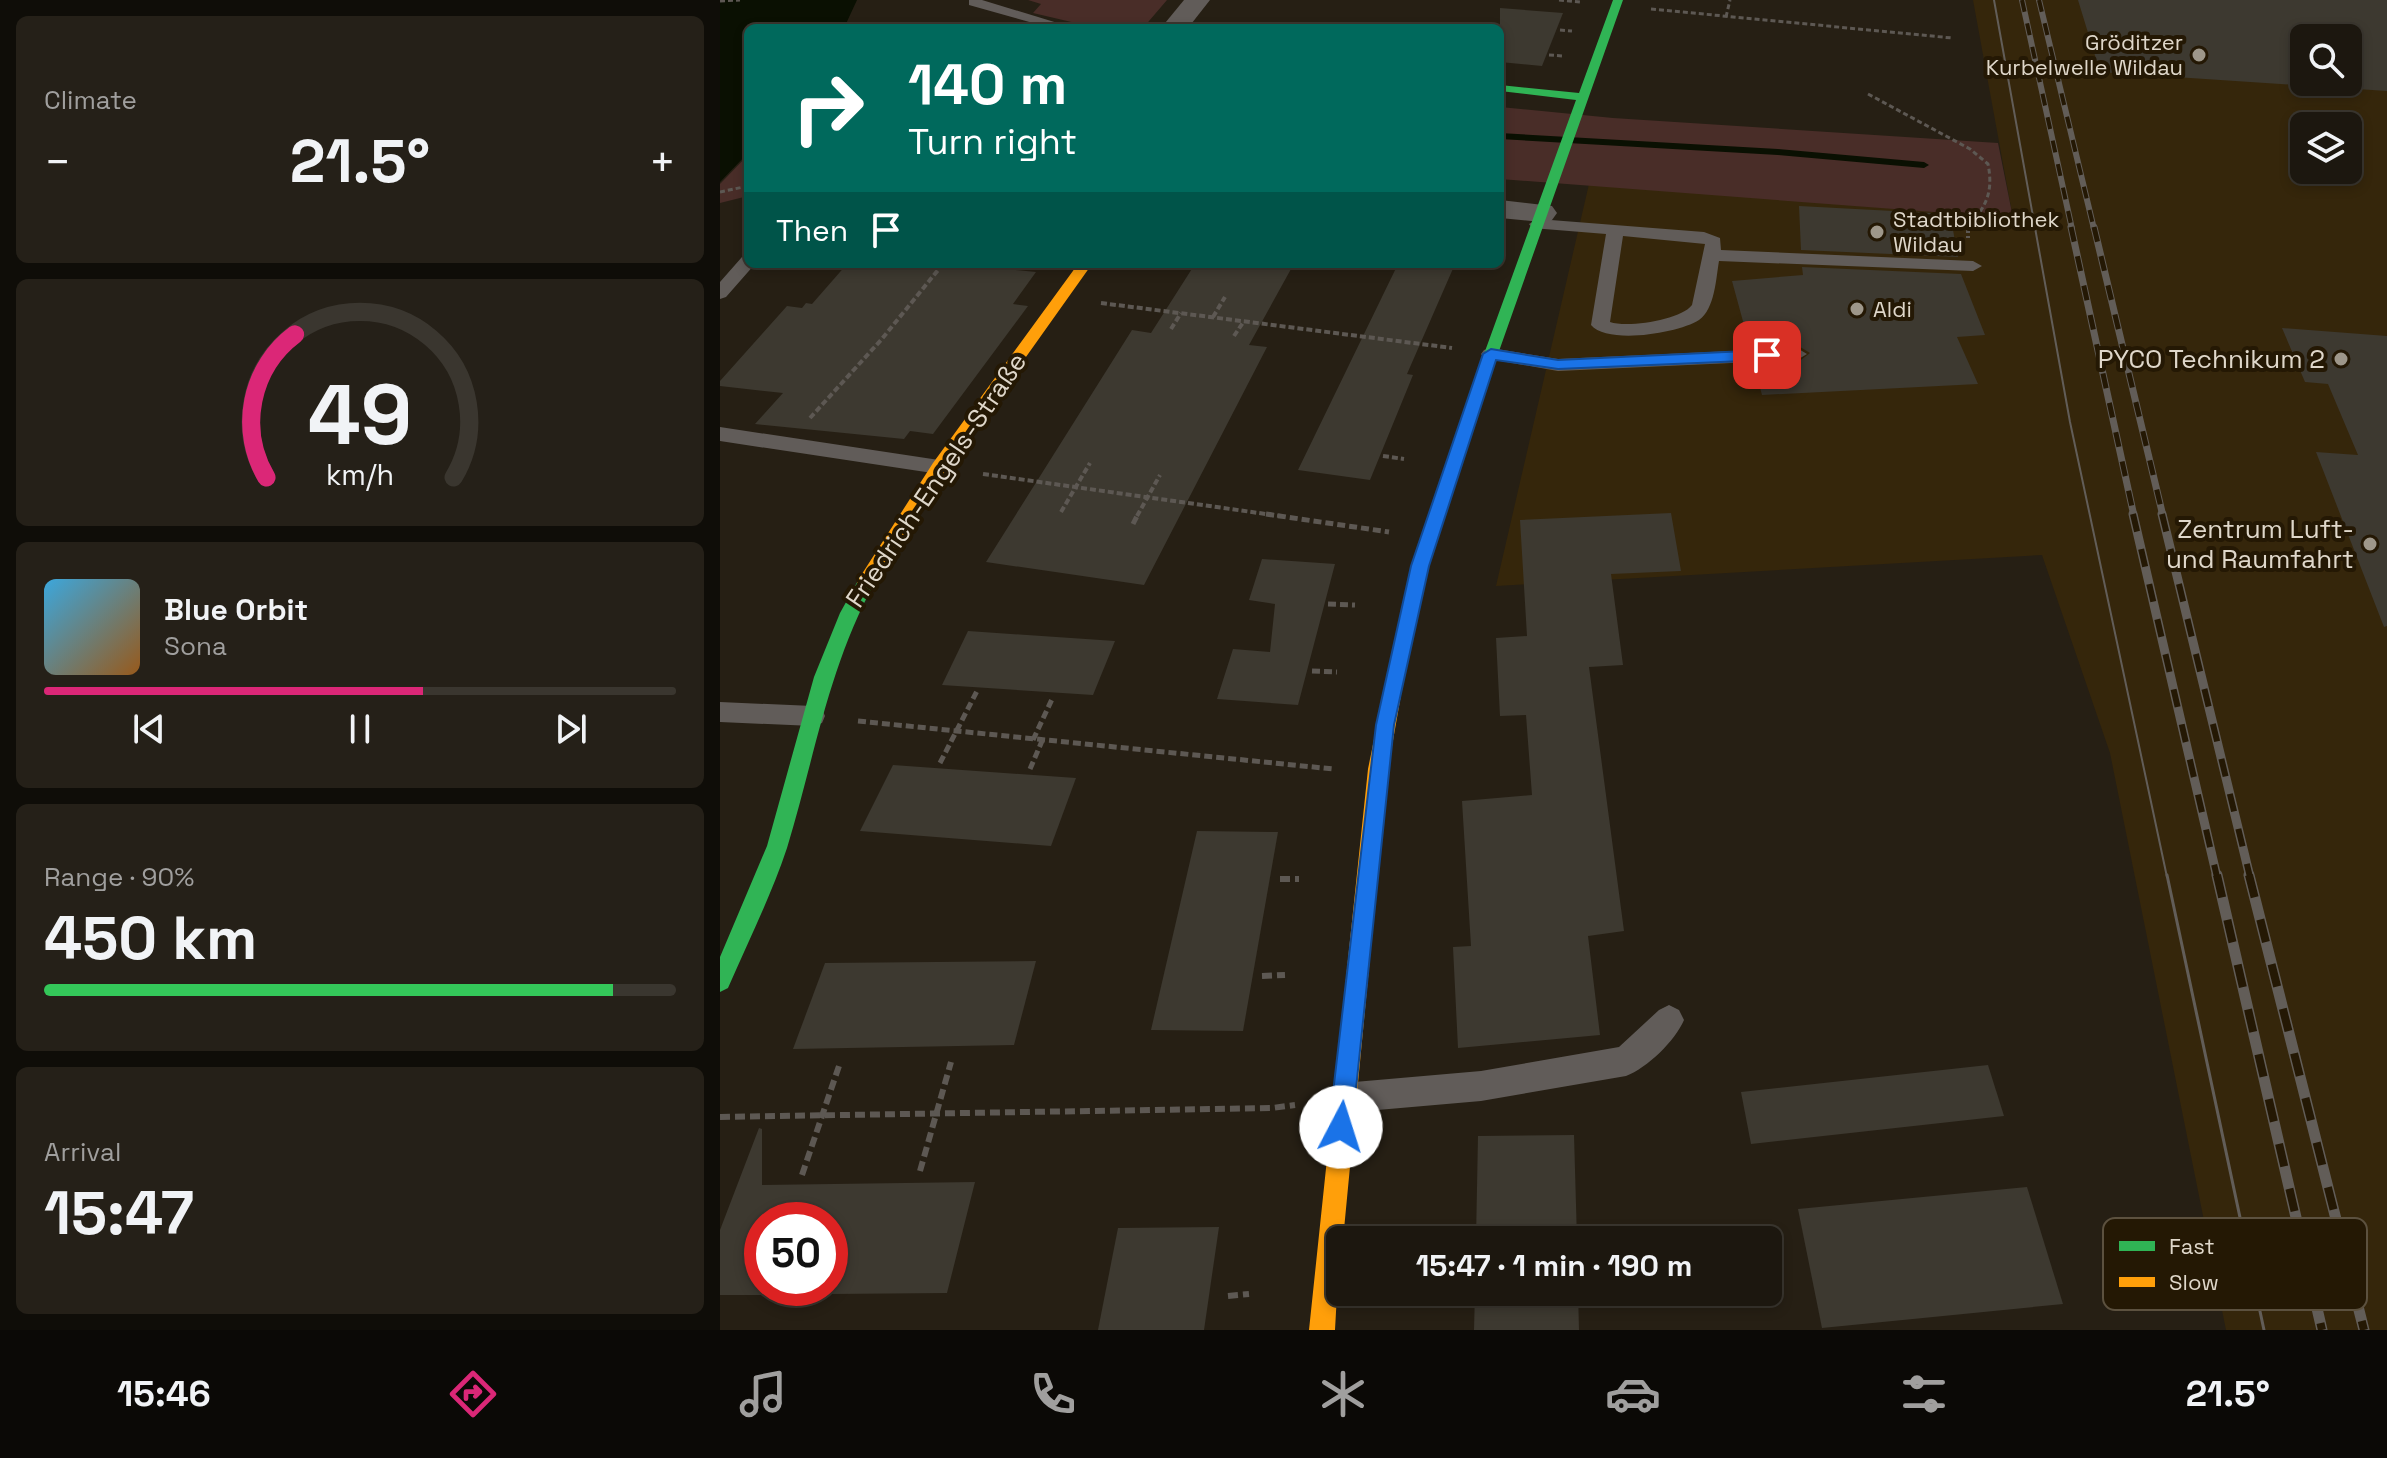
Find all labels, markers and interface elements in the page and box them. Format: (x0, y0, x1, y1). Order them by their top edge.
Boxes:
map controls (2290, 24, 2362, 184)
button: search (2290, 24, 2362, 96)
place label: Gröditzer Kurbelwelle Wildau (1986, 28, 2183, 81)
marker: Gröditzer Kurbelwelle Wildau (2190, 46, 2208, 64)
text: 140 m (908, 49, 1067, 120)
icon: right (776, 56, 880, 160)
text: Climate (44, 83, 137, 117)
button: layers (2290, 112, 2362, 184)
text: Turn right (908, 119, 1077, 165)
text: 21.5° (290, 123, 430, 200)
text: − (44, 134, 71, 190)
text: + (649, 134, 676, 190)
place label: Stadtbibliothek Wildau (1893, 205, 2059, 258)
icon: arrive (864, 208, 908, 252)
text: Then (776, 211, 848, 250)
marker: Stadtbibliothek Wildau (1868, 223, 1886, 241)
place label: Aldi (1873, 295, 1912, 323)
marker: Aldi (1848, 300, 1866, 318)
pin (1733, 321, 1801, 389)
icon: arrive (1745, 333, 1789, 377)
place label: PYCO Technikum 2 (2098, 342, 2325, 376)
street label: Friedrich-Engels-Straße (838, 346, 1034, 614)
marker: PYCO Technikum 2 (2332, 350, 2350, 368)
text: 49 (308, 362, 412, 468)
text: km/h (326, 457, 394, 493)
place label: Zentrum Luft- und Raumfahrt (2166, 512, 2354, 576)
marker: Zentrum Luft- und Raumfahrt (2361, 535, 2379, 553)
text: Blue Orbit (164, 590, 308, 629)
text: Sona (164, 629, 227, 663)
icon: previous (127, 707, 171, 751)
icon: pause (338, 707, 382, 751)
icon: next (549, 707, 593, 751)
text: Range · 90% (44, 860, 194, 894)
text: 450 km (44, 900, 257, 977)
position arrow (1299, 1085, 1383, 1169)
text: Arrival (44, 1135, 121, 1169)
text: 15:47 (44, 1175, 194, 1252)
speed limit sign: 50 (744, 1202, 848, 1306)
legend (2103, 1218, 2367, 1310)
text: Fast (2169, 1232, 2215, 1260)
text: 15:47 · 1 min · 190 m (1416, 1246, 1692, 1285)
text: Slow (2169, 1268, 2219, 1296)
icon: directions (445, 1366, 501, 1422)
icon: music (735, 1366, 791, 1422)
icon: phone (1025, 1366, 1081, 1422)
icon: climate (1315, 1366, 1371, 1422)
icon: car (1605, 1366, 1661, 1422)
icon: filters (1896, 1366, 1952, 1422)
text: 15:46 (117, 1371, 211, 1417)
text: 21.5° (2186, 1371, 2270, 1417)

